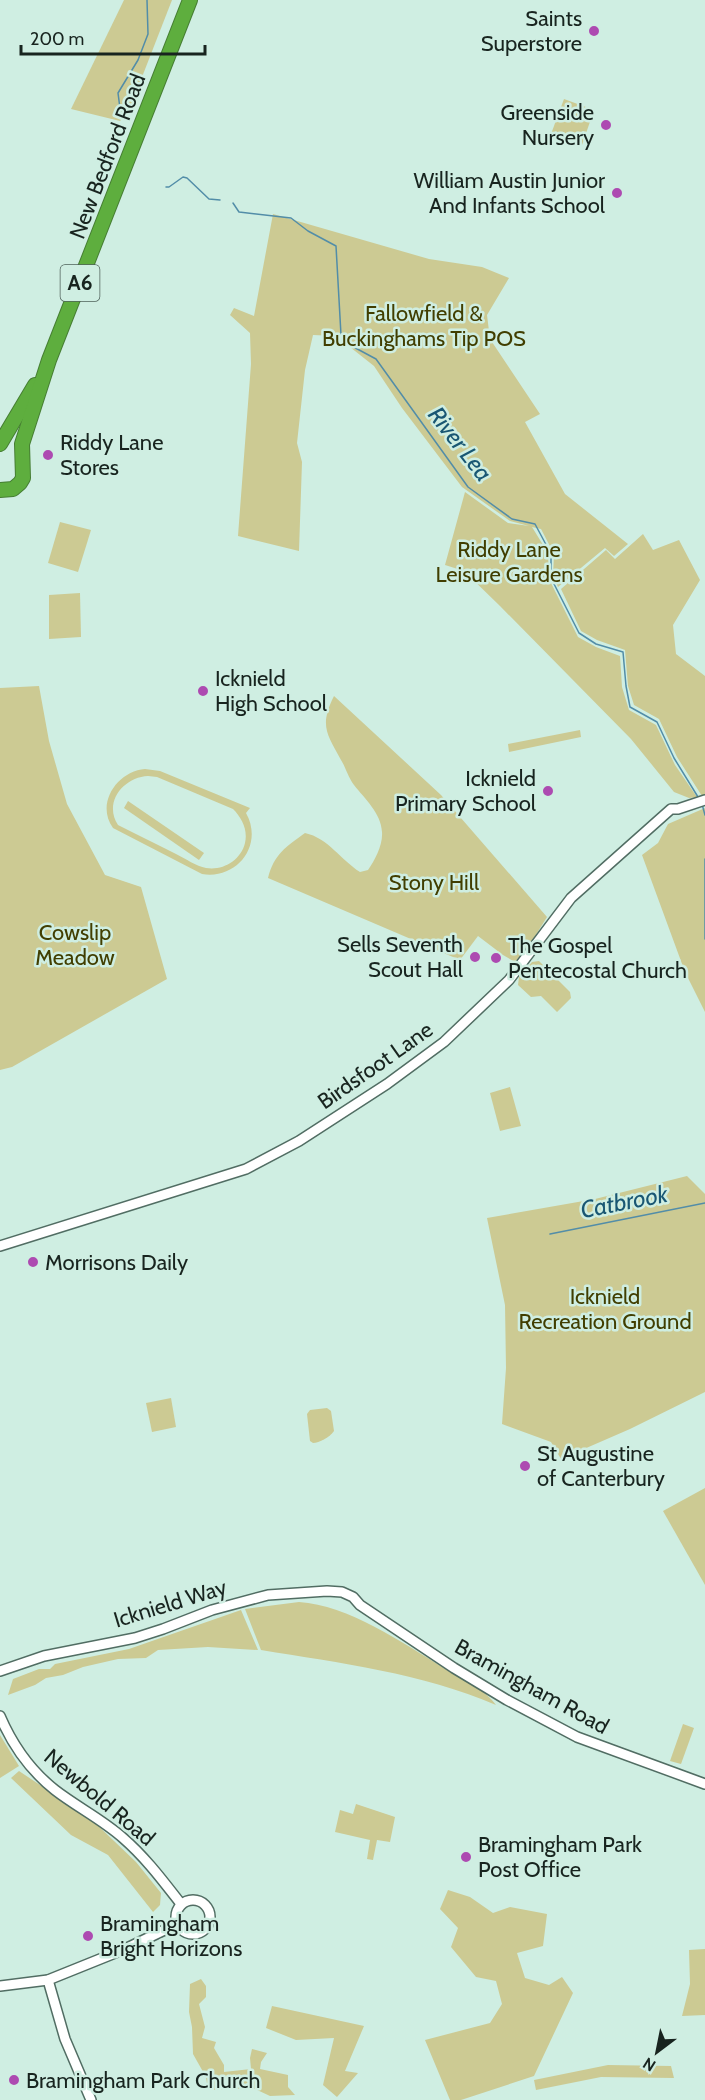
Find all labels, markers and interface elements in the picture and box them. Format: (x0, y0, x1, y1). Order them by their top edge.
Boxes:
place label: Saints Superstore (481, 5, 582, 57)
scale bar (21, 18, 206, 56)
marker: Saints Superstore (587, 24, 601, 38)
text: 200 m (30, 28, 84, 50)
street label: New Bedford Road (64, 70, 151, 243)
place label: Greenside Nursery (501, 99, 594, 151)
marker: Greenside Nursery (599, 118, 613, 132)
place label: William Austin Junior And Infants School (414, 167, 606, 219)
marker: William Austin Junior And Infants School (610, 186, 624, 200)
road number: A6 (60, 265, 100, 301)
park label: Fallowfield & Buckinghams Tip POS (322, 300, 526, 352)
water label: River Lea (422, 400, 499, 487)
place label: Riddy Lane Stores (60, 429, 163, 481)
marker: Riddy Lane Stores (41, 448, 55, 462)
park label: Riddy Lane Leisure Gardens (435, 536, 583, 588)
place label: Icknield High School (215, 665, 328, 717)
marker: Icknield High School (196, 684, 210, 698)
place label: Icknield Primary School (395, 765, 537, 817)
marker: Icknield Primary School (541, 784, 555, 798)
park label: Stony Hill (389, 869, 480, 896)
park label: Cowslip Meadow (35, 919, 115, 971)
place label: Sells Seventh Scout Hall (337, 931, 464, 983)
place label: The Gospel Pentecostal Church (508, 932, 687, 984)
marker: Sells Seventh Scout Hall (468, 950, 482, 964)
marker: The Gospel Pentecostal Church (489, 951, 503, 965)
street label: Birdsfoot Lane (313, 1016, 438, 1115)
water label: Catbrook (578, 1179, 671, 1224)
place label: Morrisons Daily (45, 1249, 188, 1276)
marker: Morrisons Daily (26, 1255, 40, 1269)
park label: Icknield Recreation Ground (518, 1283, 692, 1335)
place label: St Augustine of Canterbury (537, 1440, 665, 1492)
marker: St Augustine of Canterbury (518, 1459, 532, 1473)
street label: Icknield Way (110, 1573, 230, 1633)
street label: Bramingham Road (450, 1633, 614, 1740)
street label: Newbold Road (39, 1743, 161, 1852)
place label: Bramingham Park Post Office (478, 1831, 642, 1883)
marker: Bramingham Park Post Office (459, 1850, 473, 1864)
place label: Bramingham Bright Horizons (100, 1910, 242, 1962)
marker: Bramingham Bright Horizons (81, 1929, 95, 1943)
north arrow (627, 2022, 687, 2082)
text: N (639, 2053, 659, 2075)
place label: Bramingham Park Church (26, 2067, 260, 2094)
marker: Bramingham Park Church (7, 2073, 21, 2087)

